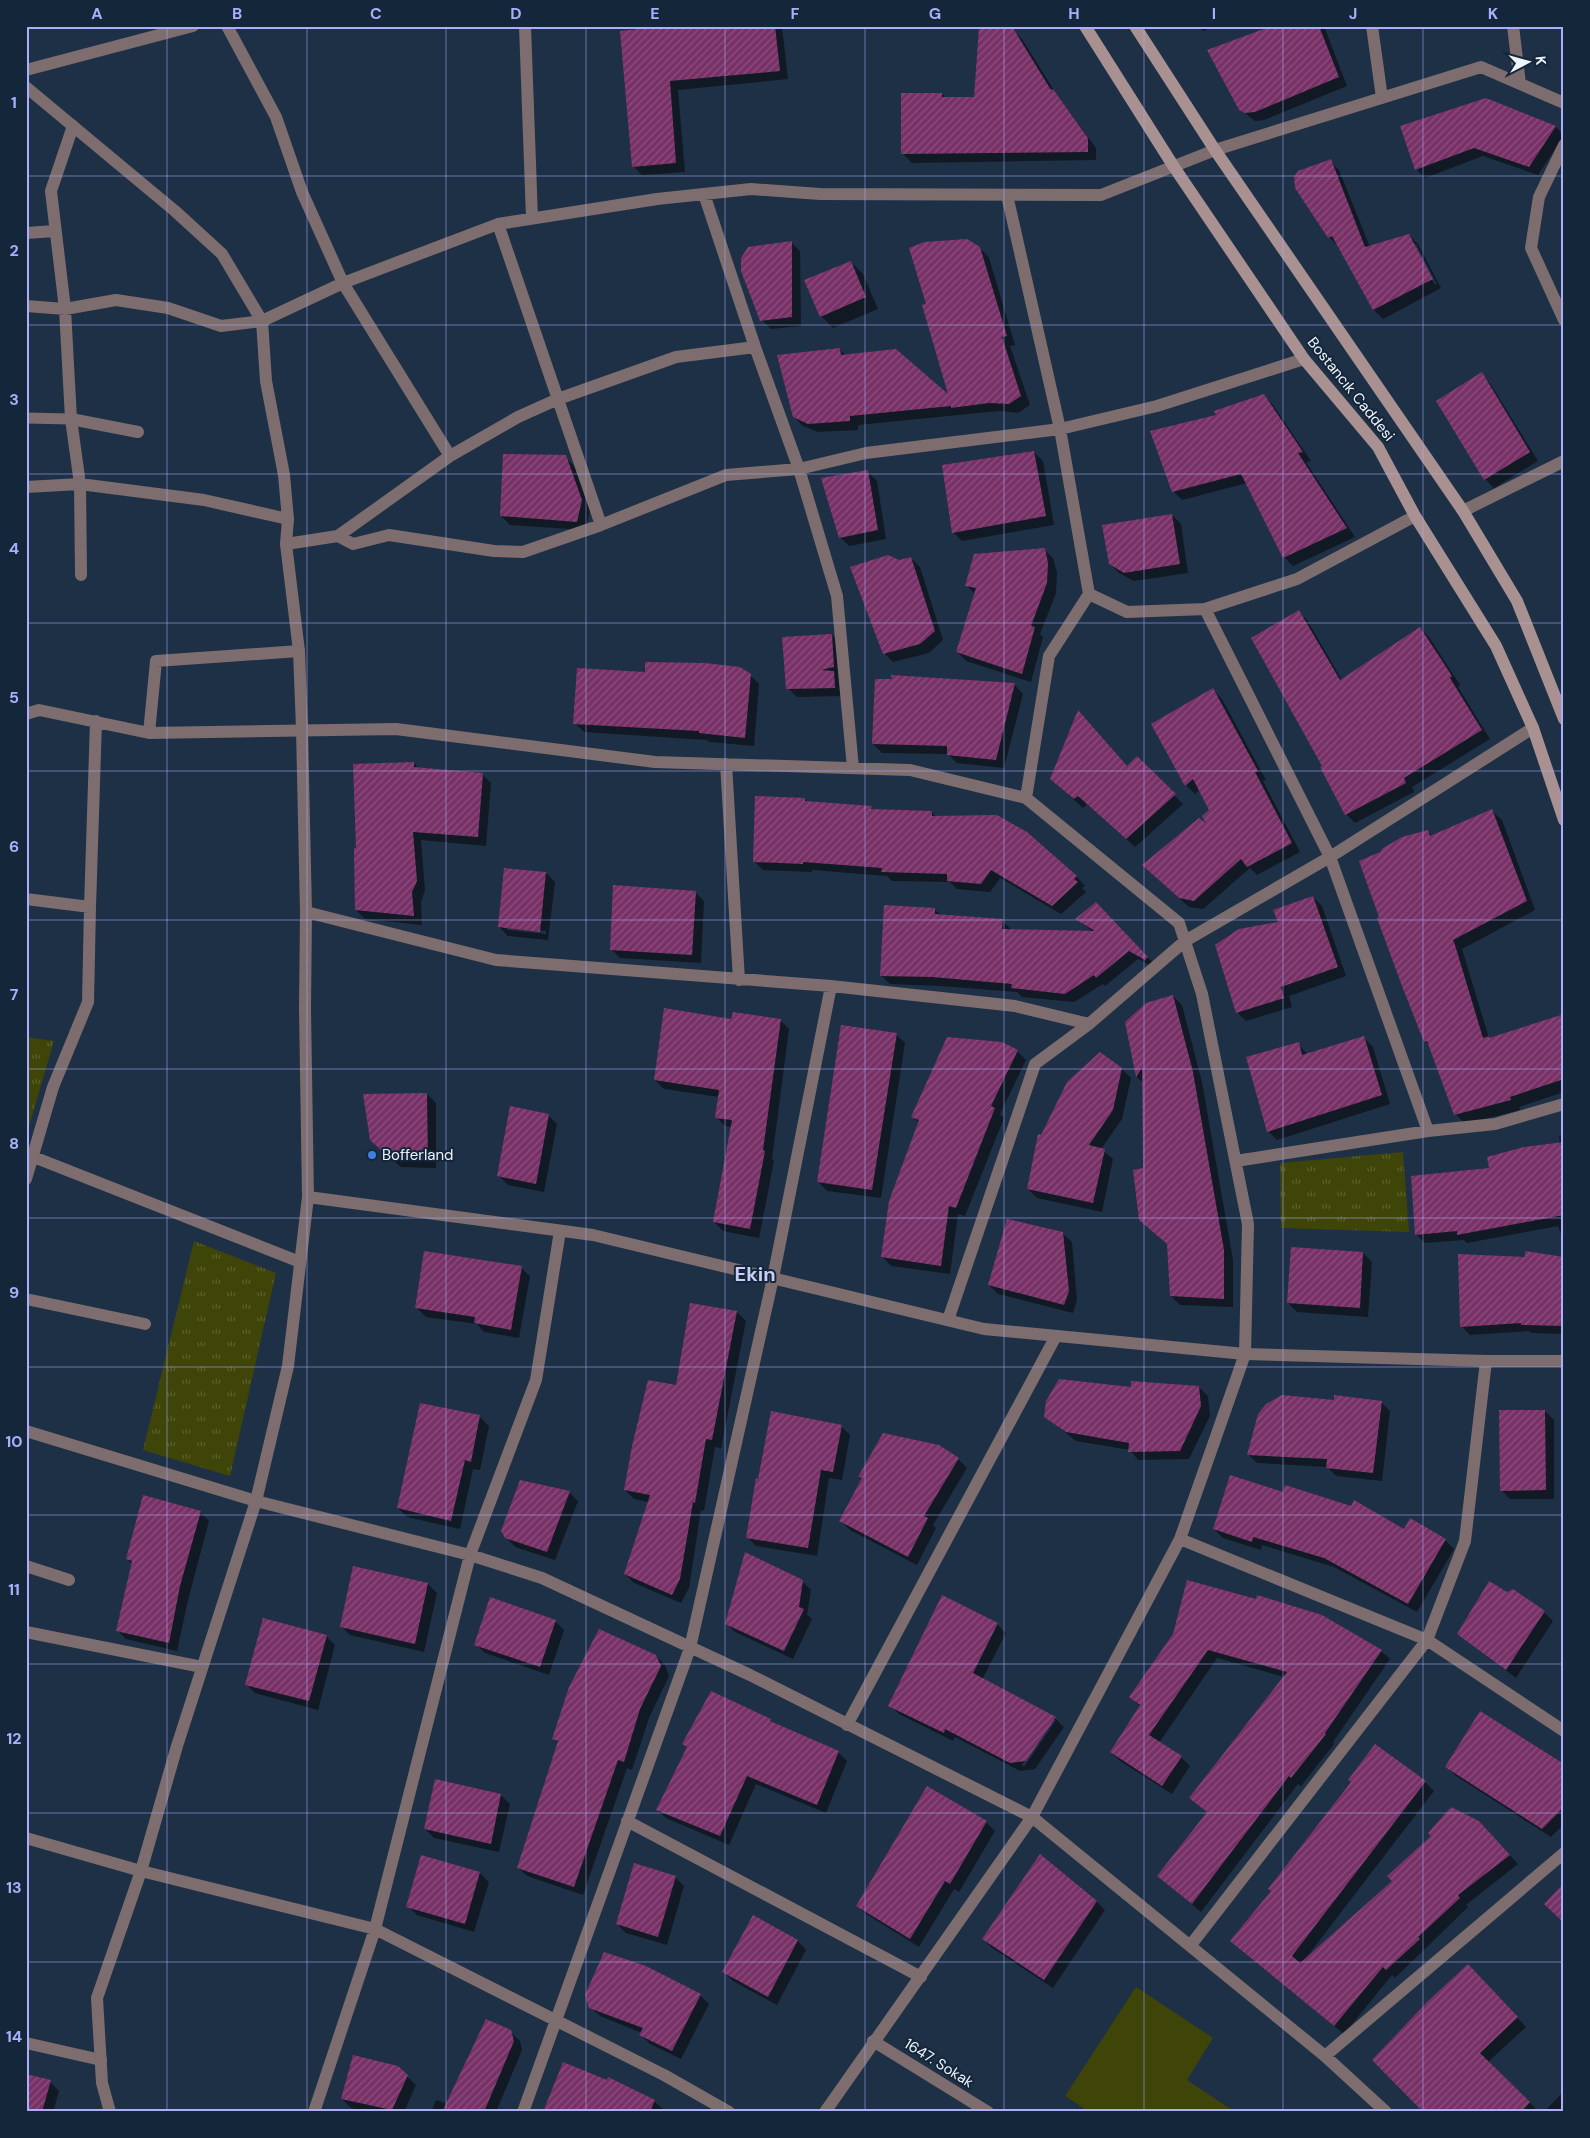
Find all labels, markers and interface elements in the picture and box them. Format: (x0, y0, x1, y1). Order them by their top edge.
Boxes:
text: A (91, 3, 103, 24)
text: B (232, 3, 242, 24)
text: C (370, 3, 382, 24)
text: D (510, 3, 522, 24)
text: E (650, 3, 660, 24)
text: F (791, 3, 800, 24)
text: G (929, 3, 941, 24)
text: H (1068, 3, 1080, 24)
text: I (1212, 3, 1216, 24)
text: J (1349, 3, 1357, 24)
text: K (1488, 3, 1499, 24)
north arrow (1502, 38, 1552, 88)
text: K (1531, 55, 1550, 66)
text: 1 (11, 92, 17, 113)
text: 2 (9, 240, 19, 261)
street label: Bostancık Caddesi (1303, 333, 1399, 445)
text: 3 (9, 389, 19, 410)
text: 4 (9, 538, 19, 559)
text: 5 (9, 687, 19, 708)
text: 6 (9, 836, 19, 857)
text: 7 (10, 984, 19, 1005)
text: 8 (9, 1133, 19, 1154)
place label: Bofferland (382, 1145, 453, 1165)
marker: Bofferland (366, 1149, 378, 1161)
district label: Ekin (734, 1261, 776, 1287)
text: 9 (9, 1282, 19, 1303)
text: 10 (5, 1431, 23, 1452)
text: 11 (8, 1579, 20, 1600)
text: 12 (6, 1728, 22, 1749)
text: 13 (6, 1877, 22, 1898)
text: 14 (6, 2026, 22, 2047)
street label: 1647. Sokak (901, 2034, 978, 2092)

